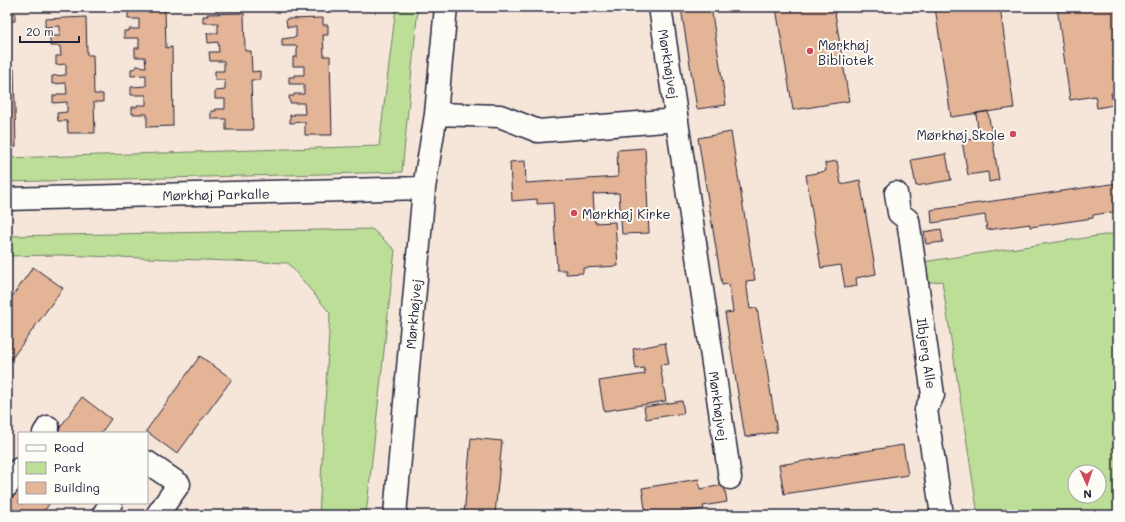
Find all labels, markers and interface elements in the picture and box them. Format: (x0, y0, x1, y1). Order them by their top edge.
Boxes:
scale bar (20, 18, 79, 44)
text: 20 m (26, 23, 54, 39)
street label: Mørkhøjvej (655, 28, 683, 100)
place label: Mørkhøj Bibliotek (818, 36, 874, 68)
marker: Mørkhøj Bibliotek (805, 46, 815, 56)
place label: Mørkhøj Skole (917, 126, 1005, 143)
marker: Mørkhøj Skole (1008, 129, 1018, 139)
street label: Mørkhøj Parkalle (162, 185, 270, 203)
place label: Mørkhøj Kirke (582, 205, 671, 222)
marker: Mørkhøj Kirke (569, 208, 579, 218)
street label: Mørkhøjvej (401, 278, 425, 350)
street label: Ilbjerg Alle (914, 316, 940, 390)
street label: Mørkhøjvej (706, 370, 732, 442)
legend (18, 432, 148, 504)
text: Road (54, 439, 84, 455)
text: Park (54, 459, 81, 475)
north arrow (1067, 464, 1107, 504)
text: Building (54, 479, 100, 495)
text: N (1083, 487, 1092, 502)

